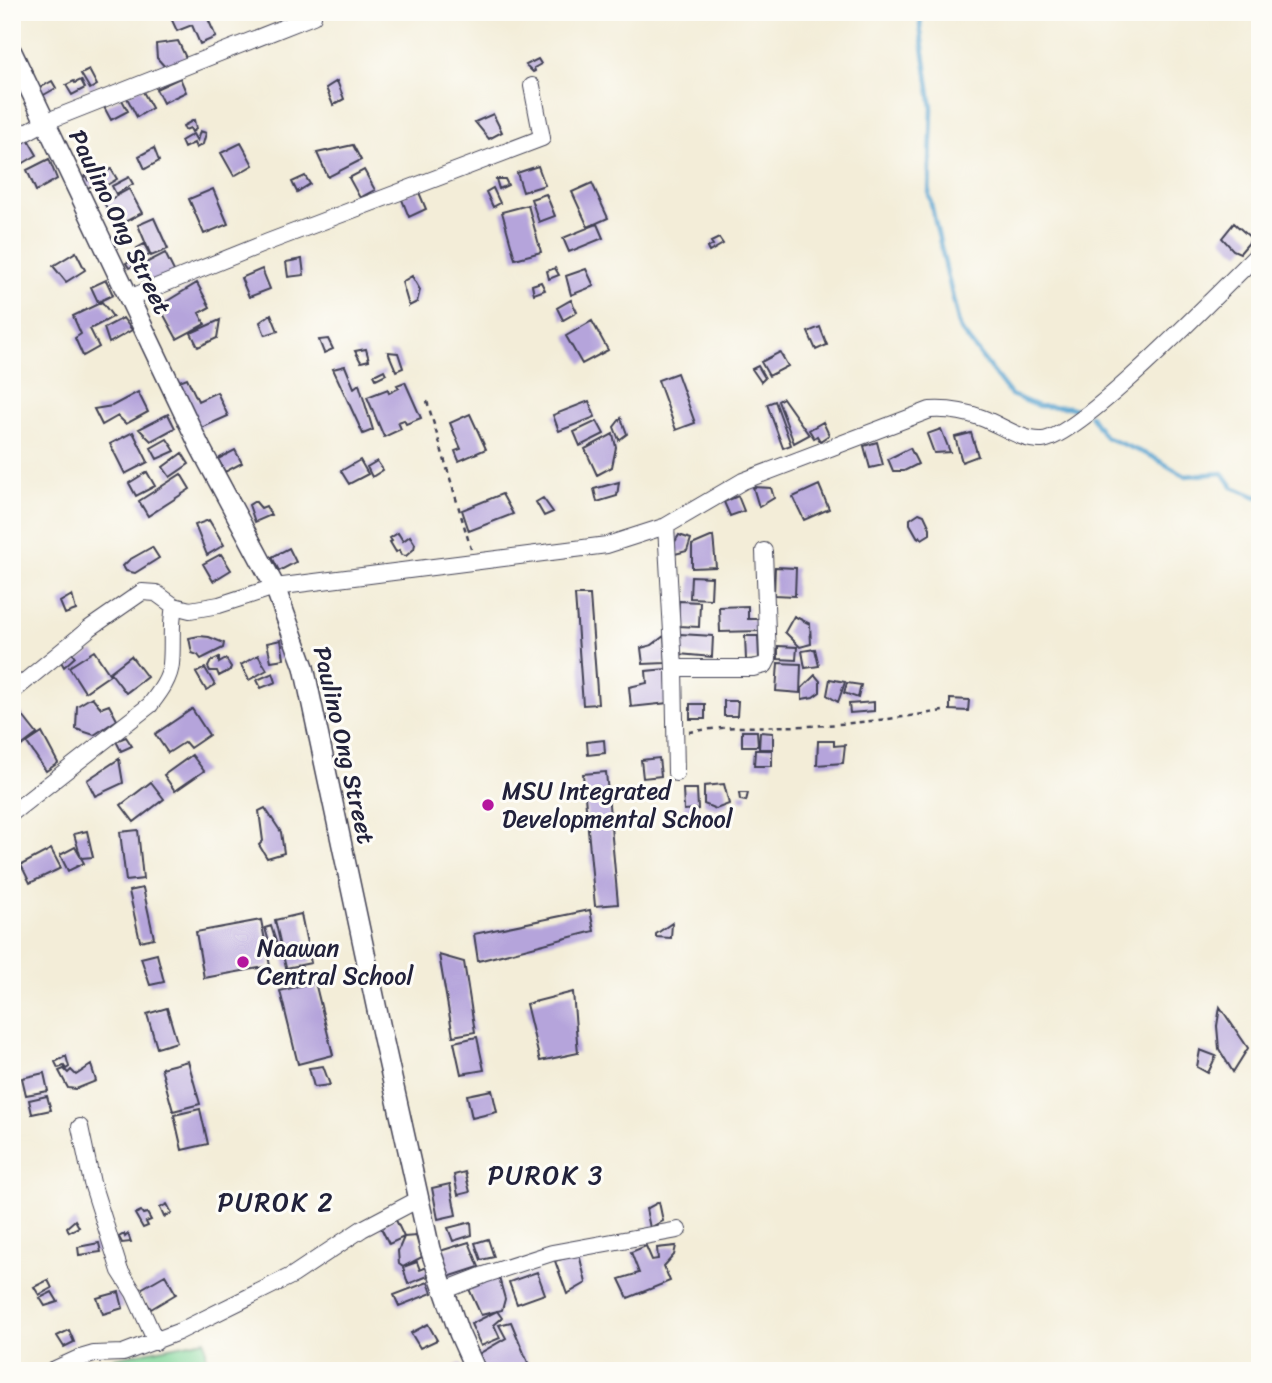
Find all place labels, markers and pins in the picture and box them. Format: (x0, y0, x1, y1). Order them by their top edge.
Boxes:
place label: MSU Integrated Developmental School (502, 770, 734, 840)
marker: MSU Integrated Developmental School (480, 797, 496, 813)
place label: Naawan Central School (257, 927, 414, 997)
marker: Naawan Central School (235, 954, 251, 970)

